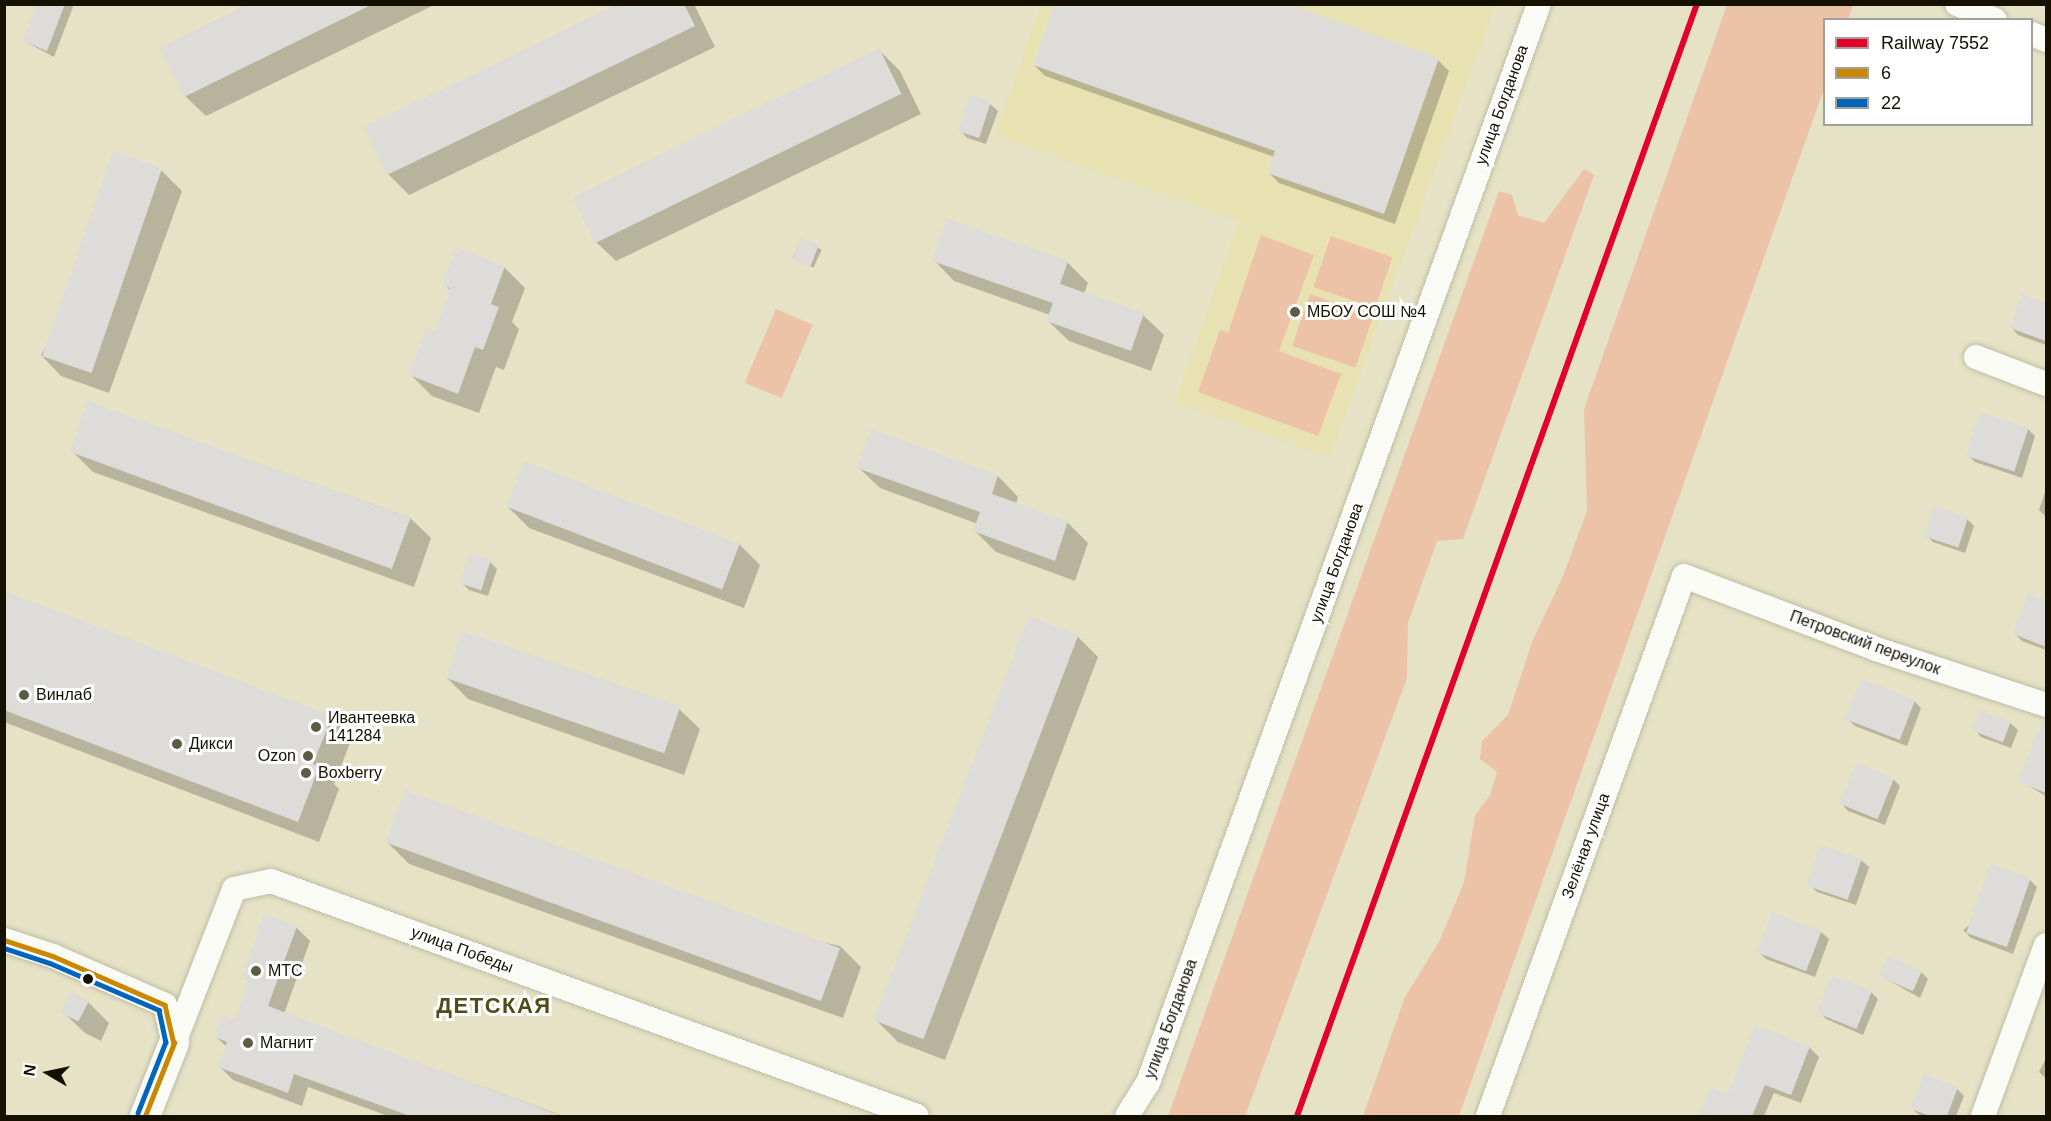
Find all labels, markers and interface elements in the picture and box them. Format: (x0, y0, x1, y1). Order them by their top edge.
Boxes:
legend (1823, 18, 2033, 126)
text: Railway 7552 (1881, 33, 1989, 53)
street label: улица Богданова (1471, 42, 1533, 168)
text: 6 (1881, 63, 1891, 83)
text: 22 (1881, 93, 1901, 113)
place label: МБОУ СОШ №4 (1307, 302, 1426, 322)
marker: МБОУ СОШ №4 (1288, 305, 1302, 319)
street label: улица Богданова (1306, 500, 1368, 626)
street label: Петровский переулок (1787, 607, 1943, 679)
place label: Винлаб (36, 685, 92, 705)
marker: Винлаб (17, 688, 31, 702)
place label: Ивантеевка 141284 (328, 708, 415, 746)
marker: Ивантеевка 141284 (309, 720, 323, 734)
place label: Дикси (189, 734, 233, 754)
marker: Дикси (170, 737, 184, 751)
place label: Ozon (258, 746, 296, 766)
marker: Ozon (301, 749, 315, 763)
place label: Boxberry (318, 763, 382, 783)
marker: Boxberry (299, 766, 313, 780)
street label: Зелёная улица (1558, 791, 1614, 901)
street label: улица Победы (408, 923, 516, 977)
street label: улица Богданова (1140, 956, 1202, 1082)
place label: МТС (268, 961, 303, 981)
marker: МТС (249, 964, 263, 978)
unlabelled marker (82, 973, 94, 985)
district label: ДЕТСКАЯ (436, 993, 552, 1019)
place label: Магнит (260, 1033, 313, 1053)
marker: Магнит (241, 1036, 255, 1050)
north arrow (18, 1043, 78, 1103)
text: N (20, 1063, 39, 1077)

